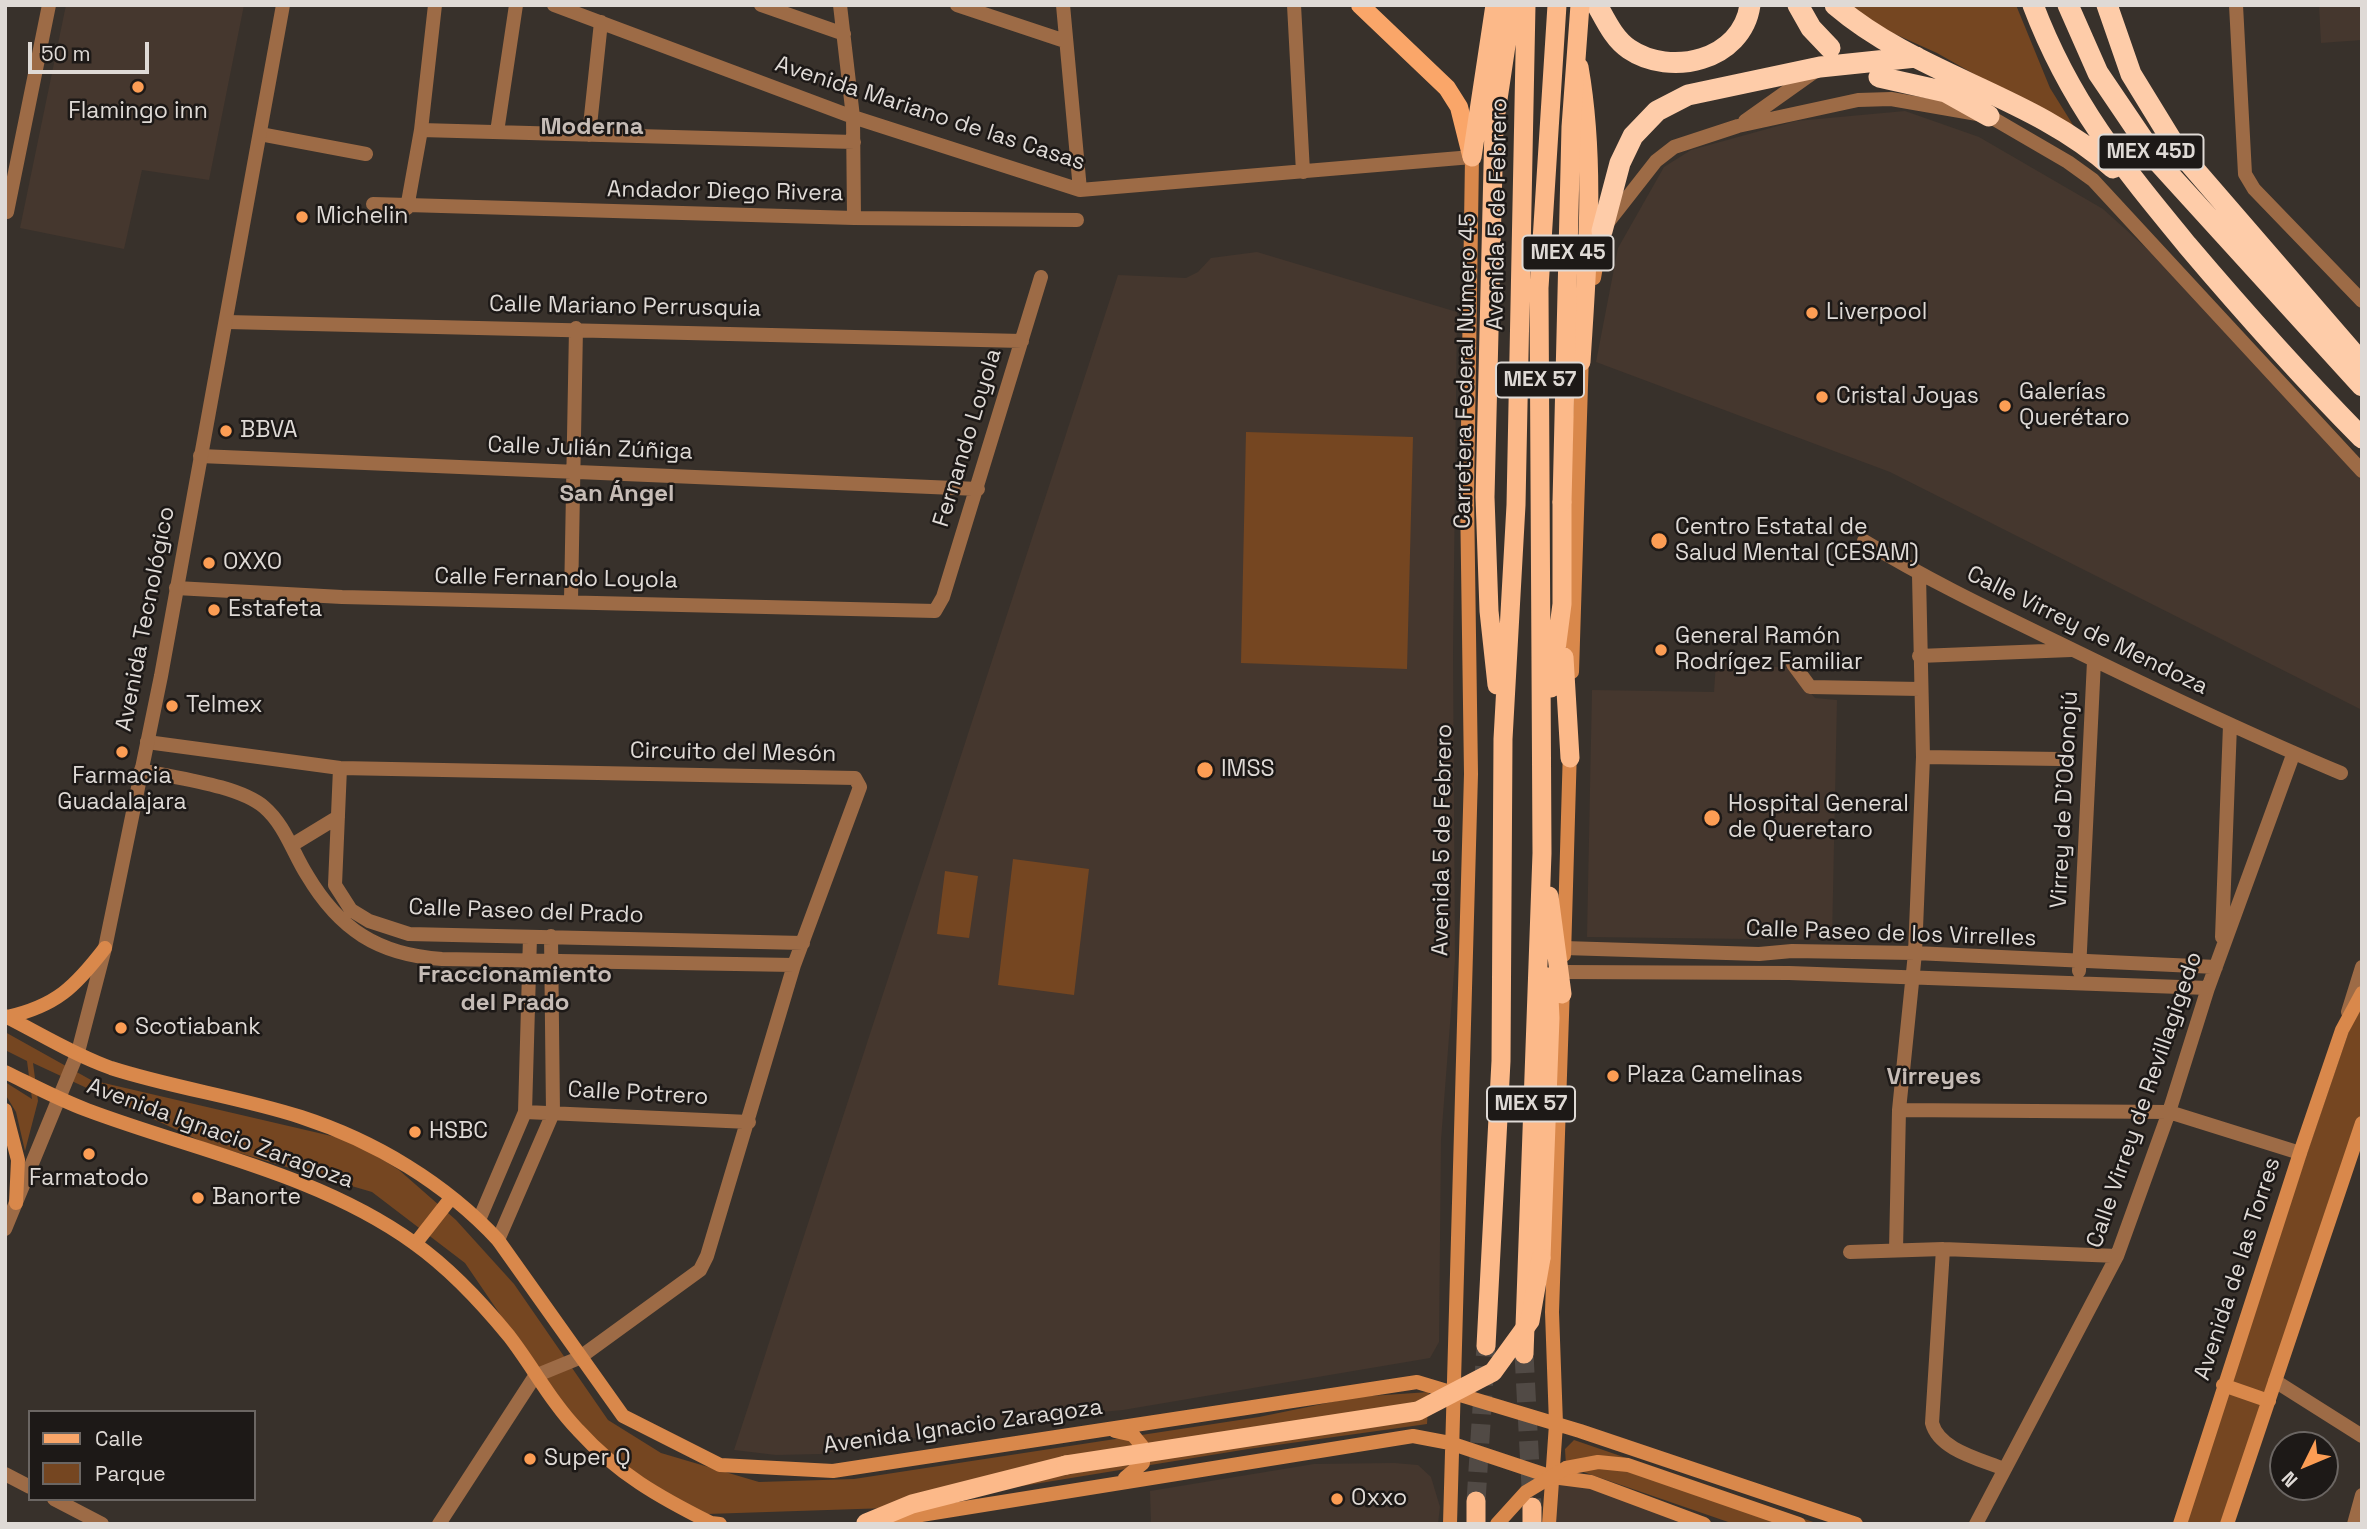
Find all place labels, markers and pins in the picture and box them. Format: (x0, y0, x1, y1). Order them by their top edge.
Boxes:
marker: Flamingo inn (130, 79, 146, 95)
place label: Flamingo inn (68, 98, 208, 126)
place label: Michelin (316, 203, 408, 231)
marker: Michelin (294, 209, 310, 225)
place label: Liverpool (1826, 299, 1927, 327)
marker: Liverpool (1804, 305, 1820, 321)
place label: Galerías Querétaro (2019, 379, 2130, 433)
place label: Cristal Joyas (1836, 383, 1979, 411)
marker: Cristal Joyas (1814, 389, 1830, 405)
marker: Galerías Querétaro (1997, 398, 2013, 414)
place label: BBVA (240, 417, 298, 445)
marker: BBVA (218, 423, 234, 439)
place label: Centro Estatal de Salud Mental (CESAM) (1675, 514, 1919, 568)
marker: Centro Estatal de Salud Mental (CESAM) (1649, 531, 1669, 551)
place label: OXXO (223, 549, 282, 577)
marker: OXXO (201, 555, 217, 571)
place label: Estafeta (228, 596, 322, 624)
marker: Estafeta (206, 602, 222, 618)
place label: General Ramón Rodrígez Familiar (1675, 623, 1863, 677)
marker: General Ramón Rodrígez Familiar (1653, 642, 1669, 658)
place label: Telmex (186, 692, 263, 720)
marker: Telmex (164, 698, 180, 714)
marker: Farmacia Guadalajara (114, 744, 130, 760)
place label: IMSS (1221, 756, 1275, 784)
marker: IMSS (1195, 760, 1215, 780)
place label: Farmacia Guadalajara (57, 763, 187, 817)
place label: Hospital General de Queretaro (1728, 791, 1909, 845)
marker: Hospital General de Queretaro (1702, 808, 1722, 828)
place label: Scotiabank (135, 1014, 261, 1042)
marker: Scotiabank (113, 1020, 129, 1036)
place label: Plaza Camelinas (1627, 1062, 1803, 1090)
marker: Plaza Camelinas (1605, 1068, 1621, 1084)
place label: HSBC (429, 1118, 488, 1146)
marker: HSBC (407, 1124, 423, 1140)
marker: Farmatodo (81, 1146, 97, 1162)
place label: Farmatodo (29, 1165, 149, 1193)
place label: Banorte (212, 1184, 301, 1212)
marker: Banorte (190, 1190, 206, 1206)
place label: Super Q (544, 1445, 631, 1473)
marker: Super Q (522, 1451, 538, 1467)
place label: Oxxo (1351, 1485, 1407, 1513)
marker: Oxxo (1329, 1491, 1345, 1507)

